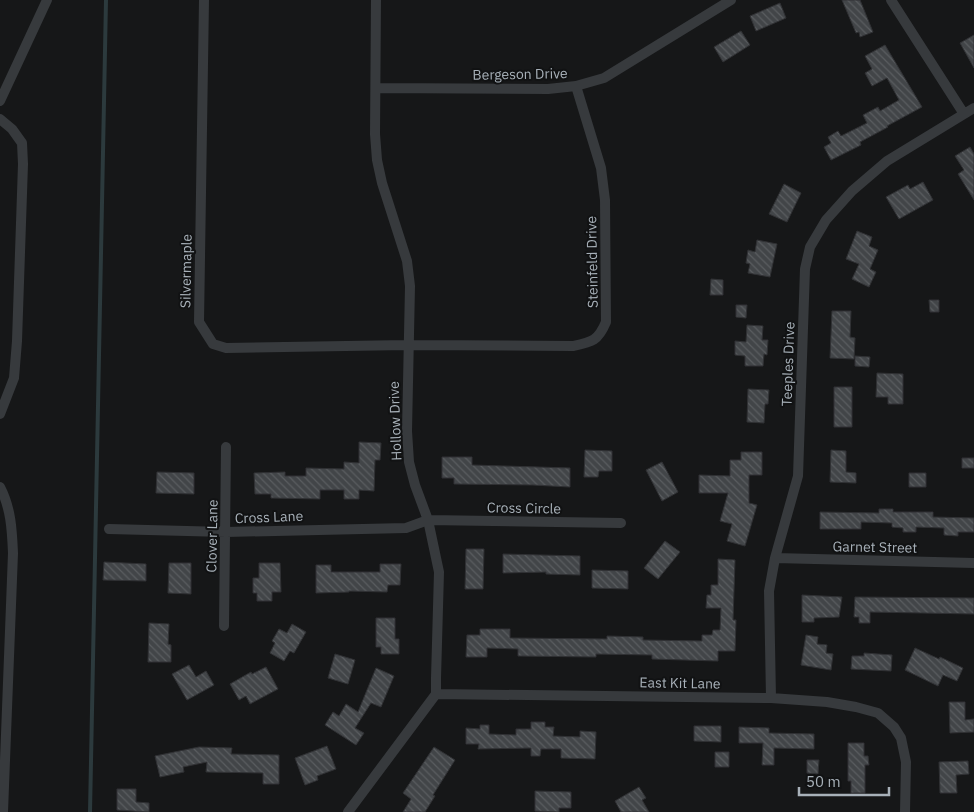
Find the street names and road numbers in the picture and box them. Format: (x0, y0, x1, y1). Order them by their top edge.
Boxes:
street label: Bergeson Drive (472, 64, 568, 84)
street label: Steinfeld Drive (582, 216, 602, 308)
street label: Silvermaple (176, 233, 196, 308)
street label: Teeples Drive (778, 321, 798, 407)
street label: Hollow Drive (385, 381, 405, 461)
street label: Cross Circle (487, 498, 562, 518)
street label: Clover Lane (202, 499, 222, 573)
street label: Cross Lane (234, 507, 304, 527)
street label: Garnet Street (833, 537, 918, 557)
street label: East Kit Lane (639, 673, 721, 693)

